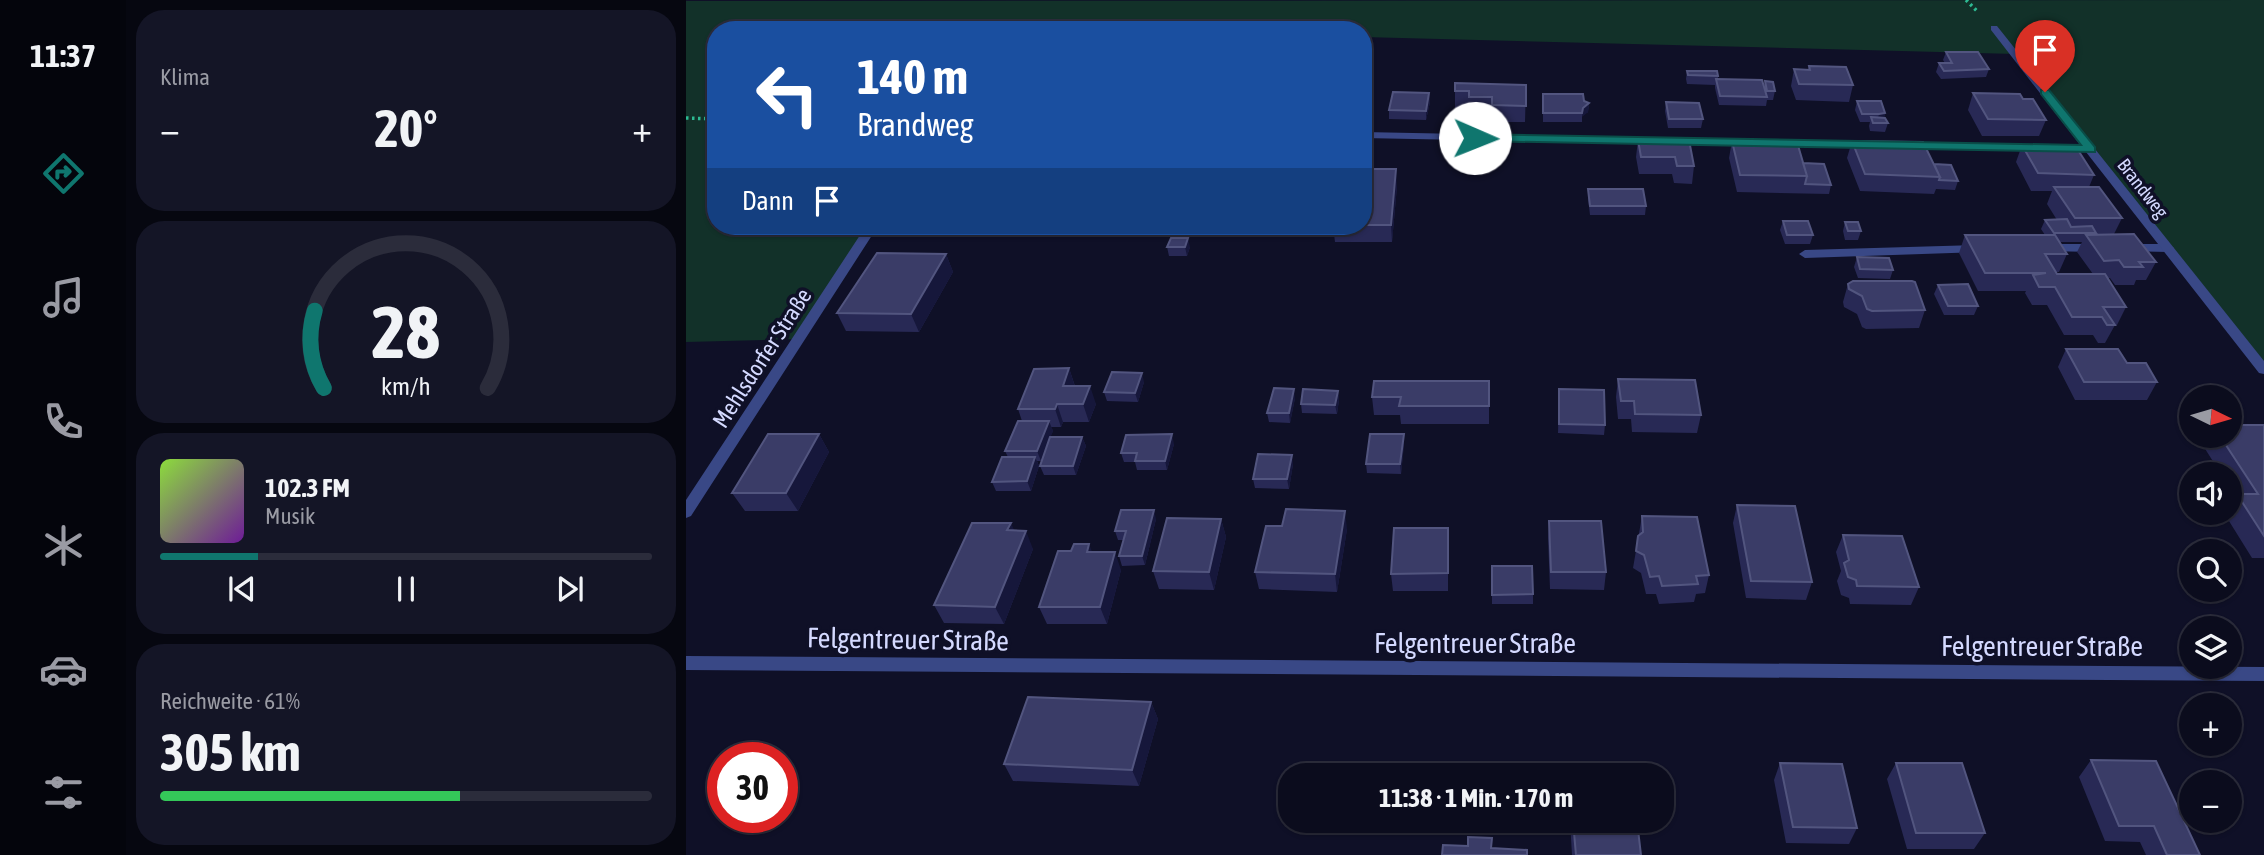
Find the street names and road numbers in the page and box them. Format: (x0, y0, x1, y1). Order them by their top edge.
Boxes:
street label: Brandweg (2113, 154, 2173, 223)
street label: Mehlsdorfer Straße (707, 283, 817, 433)
street label: Felgentreuer Straße (807, 621, 1009, 657)
street label: Felgentreuer Straße (1374, 627, 1576, 659)
street label: Felgentreuer Straße (1941, 630, 2143, 662)

